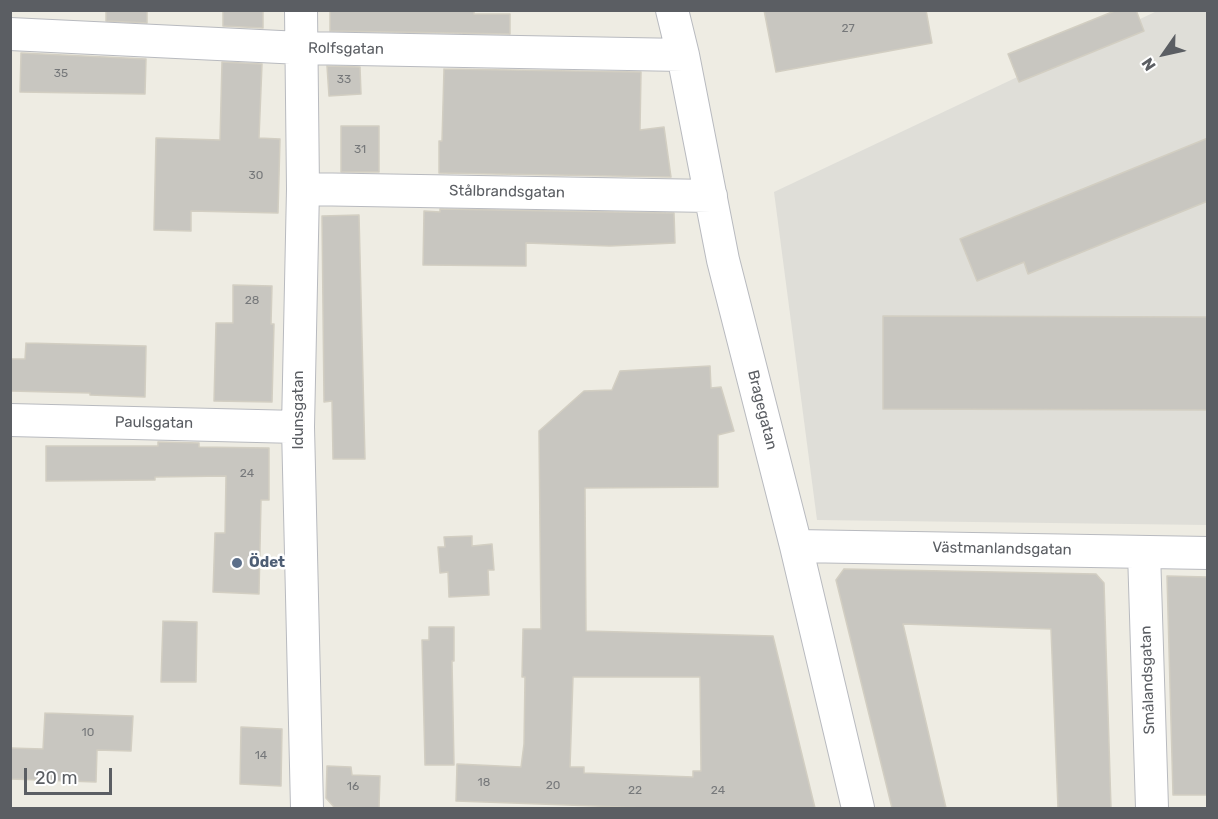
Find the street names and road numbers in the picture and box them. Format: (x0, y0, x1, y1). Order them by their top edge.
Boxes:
street label: Rolfsgatan (308, 39, 384, 59)
street label: Stålbrandsgatan (449, 182, 565, 202)
street label: Bragegatan (743, 368, 781, 452)
street label: Idunsgatan (290, 370, 308, 450)
street label: Paulsgatan (115, 413, 193, 433)
street label: Västmanlandsgatan (932, 539, 1072, 559)
street label: Smålandsgatan (1137, 625, 1159, 735)

